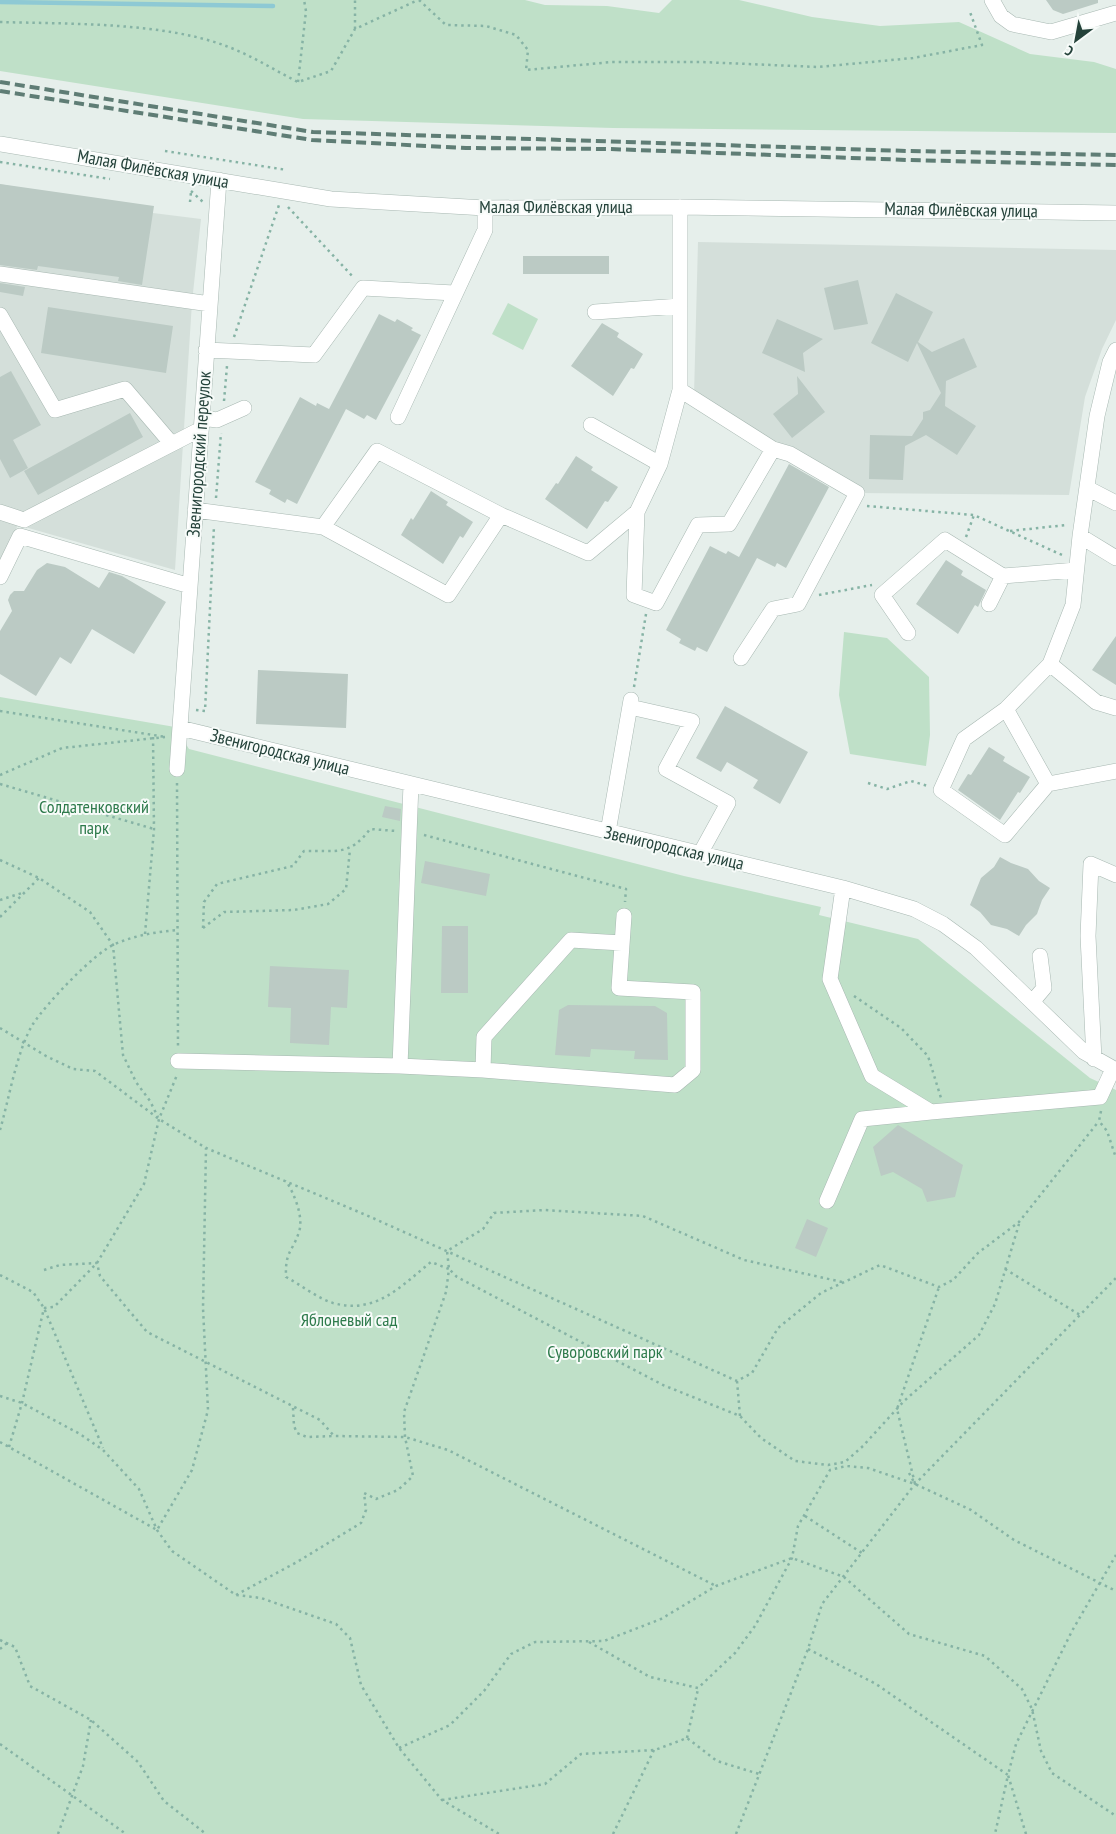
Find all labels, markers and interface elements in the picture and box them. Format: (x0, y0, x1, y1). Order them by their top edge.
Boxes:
north arrow (1051, 15, 1101, 65)
text: С (1061, 41, 1077, 60)
street label: Малая Филёвская улица (76, 144, 231, 193)
street label: Малая Филёвская улица (479, 195, 633, 218)
street label: Малая Филёвская улица (884, 197, 1038, 222)
street label: Звенигородский переулок (181, 370, 216, 538)
street label: Звенигородская улица (208, 723, 352, 780)
park label: Солдатенковский парк (39, 795, 149, 839)
street label: Звенигородская улица (602, 820, 746, 875)
park label: Яблоневый сад (301, 1308, 397, 1331)
park label: Суворовский парк (547, 1340, 663, 1363)

